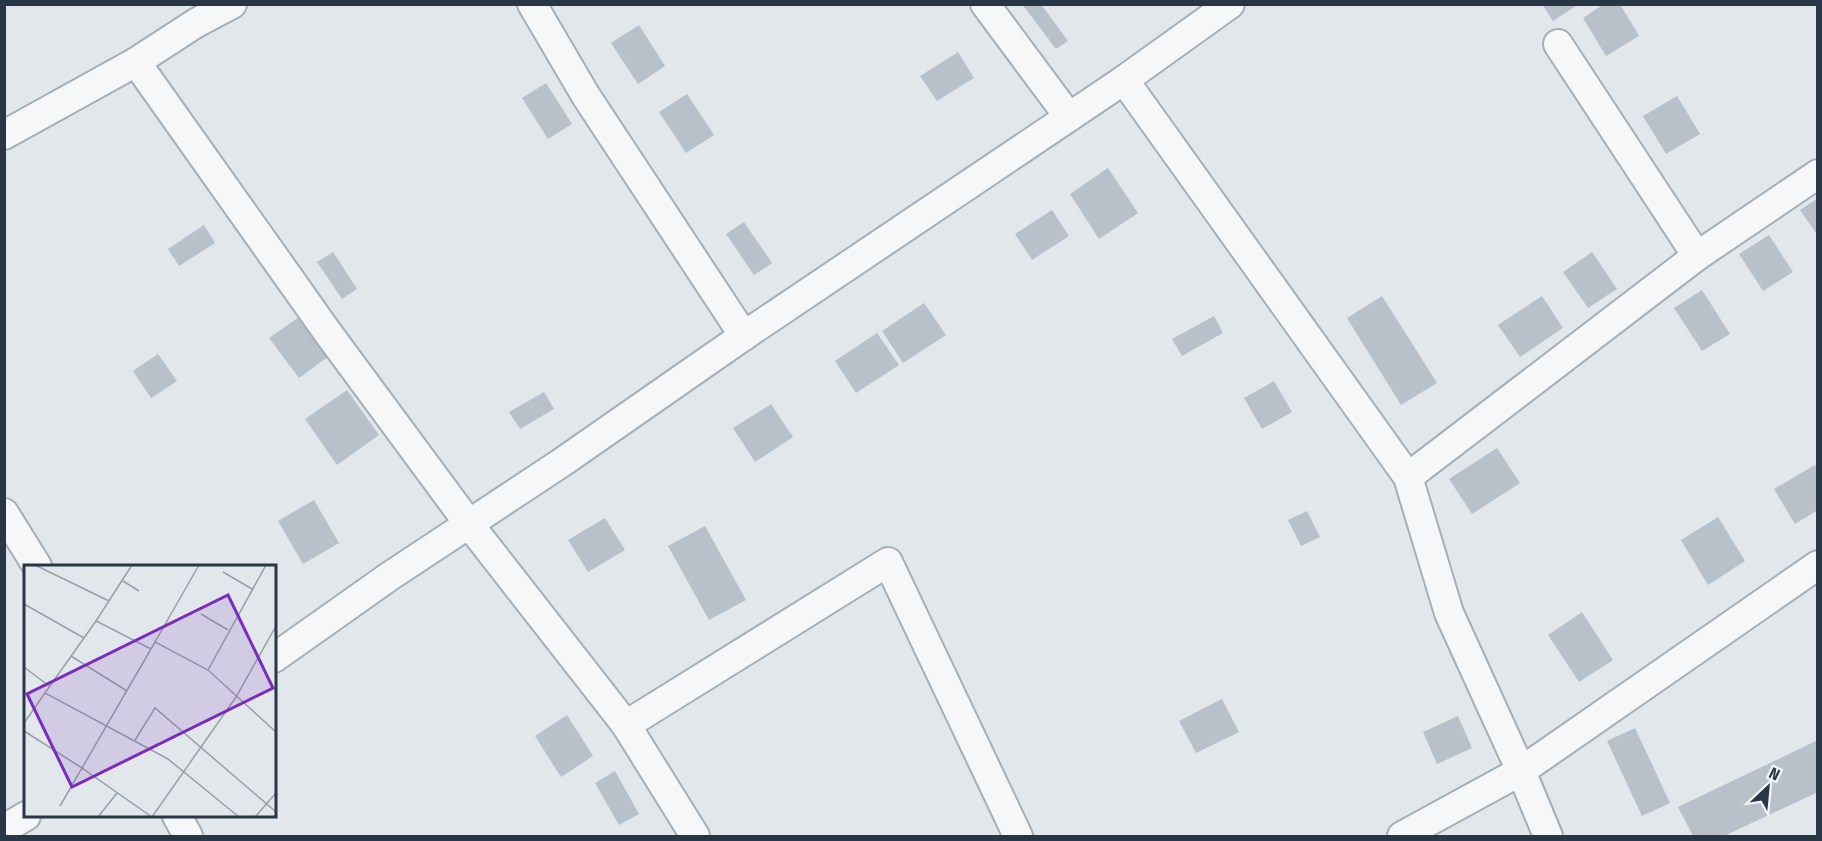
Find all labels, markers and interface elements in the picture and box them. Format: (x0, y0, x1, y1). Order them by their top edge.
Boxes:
inset map (24, 565, 276, 817)
north arrow (1738, 757, 1798, 817)
text: N (1766, 763, 1783, 785)

